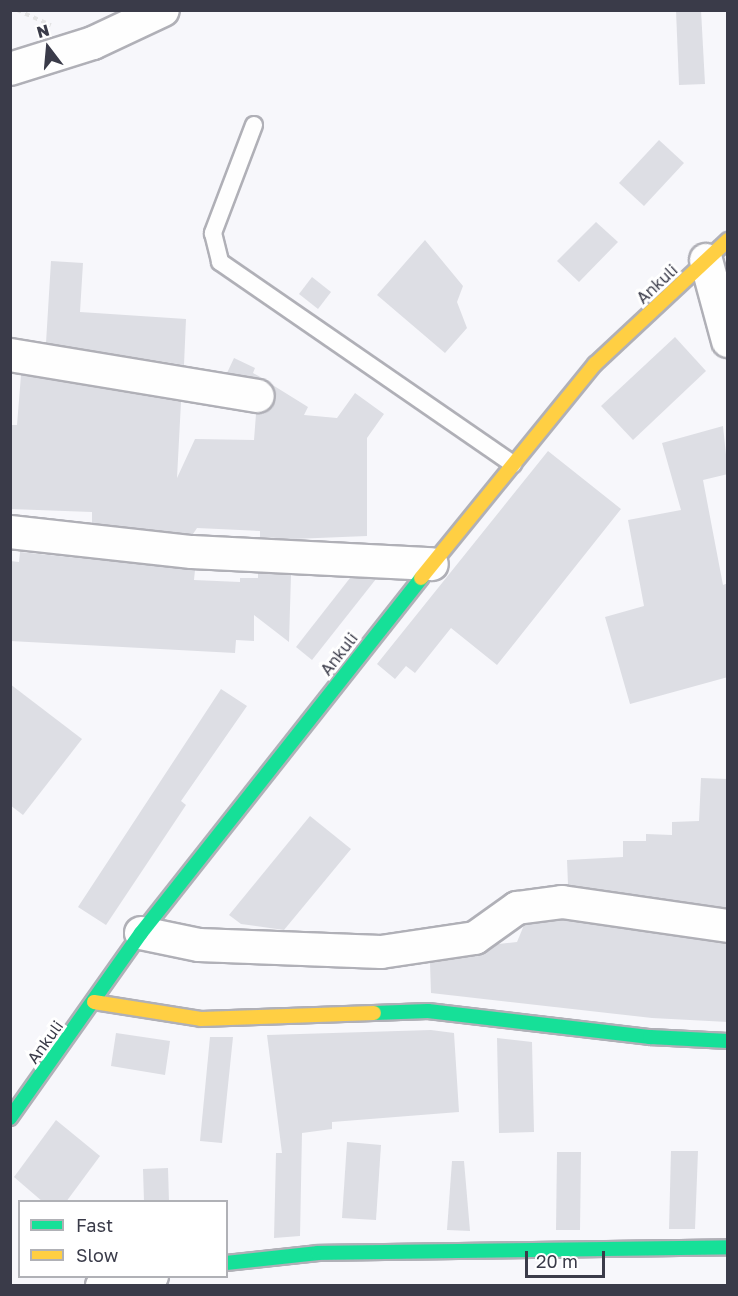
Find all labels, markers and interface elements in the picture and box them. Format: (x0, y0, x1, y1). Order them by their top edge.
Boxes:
north arrow (18, 18, 78, 78)
text: N (34, 19, 52, 42)
street label: Ankuli (633, 260, 681, 308)
street label: Ankuli (316, 629, 362, 679)
street label: Ankuli (23, 1017, 67, 1067)
legend (18, 1200, 228, 1278)
text: Fast (76, 1214, 113, 1236)
scale bar (528, 1239, 608, 1277)
text: Slow (76, 1244, 118, 1266)
text: 20 m (536, 1250, 578, 1272)

